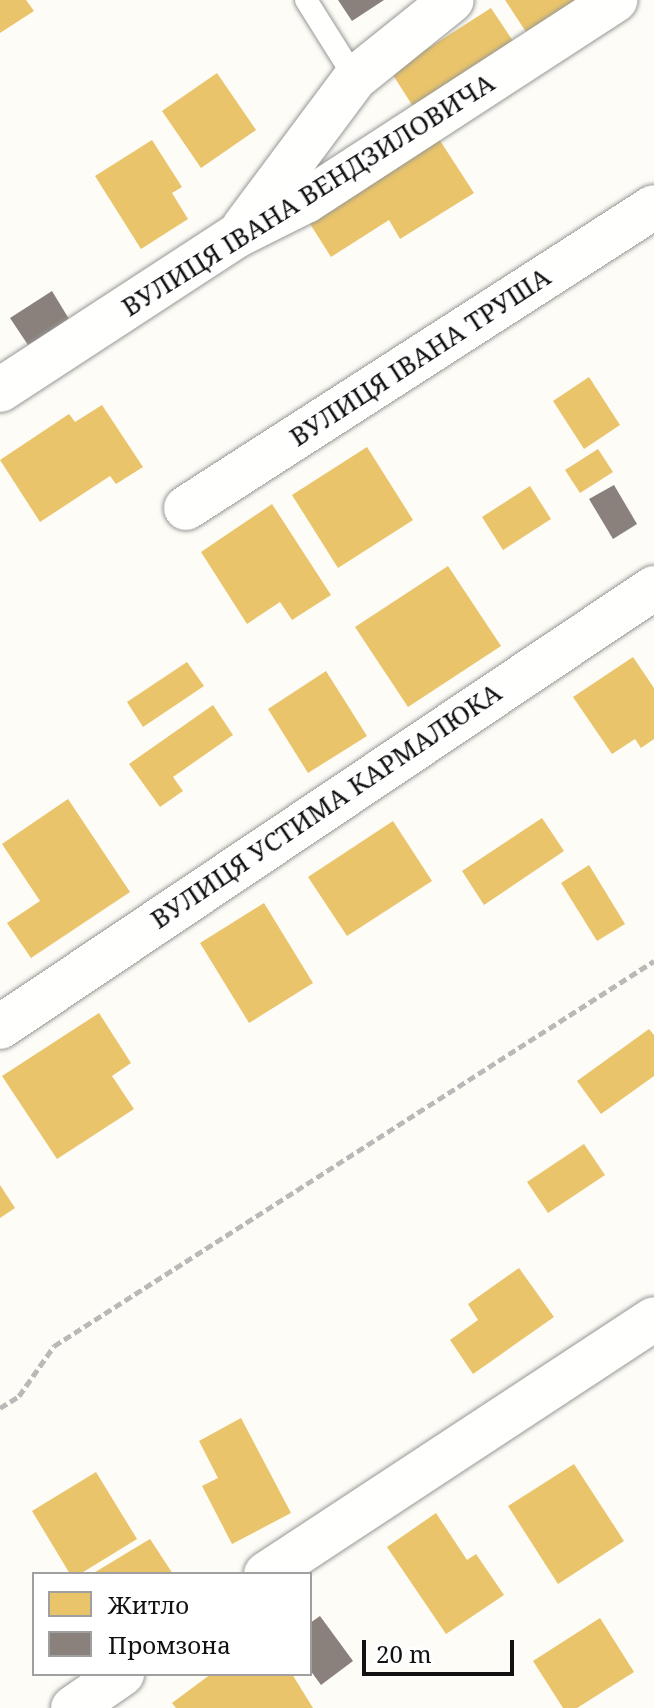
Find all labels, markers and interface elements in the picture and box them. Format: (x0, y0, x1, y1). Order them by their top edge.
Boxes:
street label: ВУЛИЦЯ ІВАНА ВЕНДЗИЛОВИЧА (116, 67, 500, 323)
street label: ВУЛИЦЯ ІВАНА ТРУША (284, 261, 556, 453)
street label: ВУЛИЦЯ УСТИМА КАРМАЛЮКА (145, 677, 507, 935)
legend (32, 1572, 312, 1676)
text: Житло (108, 1588, 189, 1621)
scale bar (366, 1624, 518, 1674)
text: Промзона (108, 1628, 231, 1661)
text: 20 m (376, 1637, 432, 1670)

